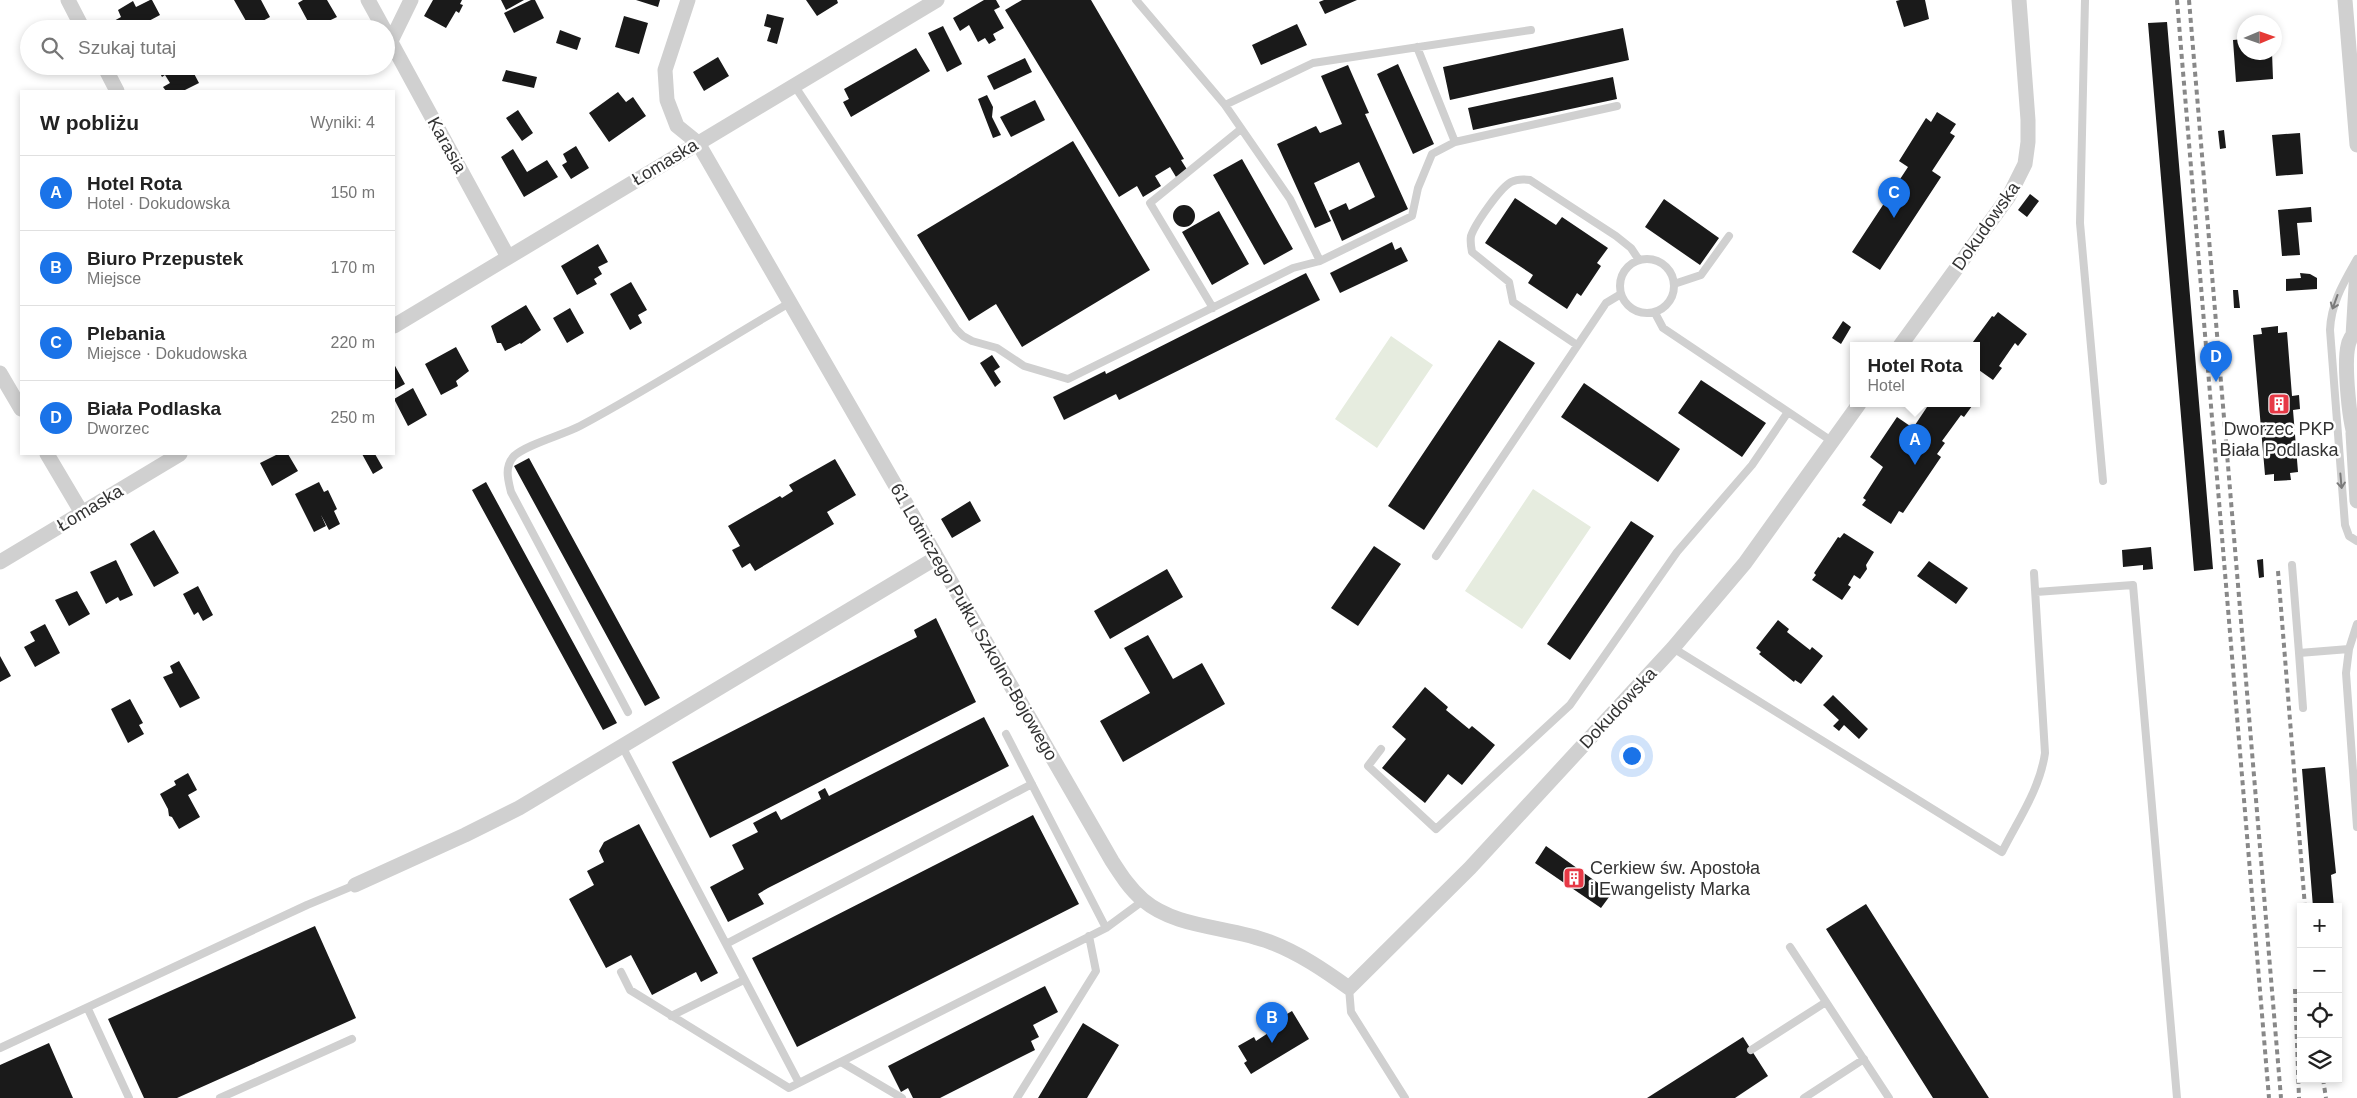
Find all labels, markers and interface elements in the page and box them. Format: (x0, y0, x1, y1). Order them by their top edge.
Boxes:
north arrow (2237, 15, 2282, 60)
search box (20, 20, 395, 75)
icon: search (38, 34, 66, 62)
text: Szukaj tutaj (78, 37, 176, 58)
text: W pobliżu (40, 111, 139, 134)
street label: Karasia (423, 113, 471, 177)
text: Wyniki: 4 (310, 114, 375, 131)
street label: Łomaska (629, 134, 702, 189)
text: Hotel Rota (87, 173, 182, 194)
pin: C (1878, 177, 1910, 218)
street label: Dokudowska (1948, 177, 2024, 274)
text: A (50, 184, 62, 201)
text: 150 m (331, 184, 375, 201)
text: Hotel · Dokudowska (87, 195, 230, 212)
text: Biuro Przepustek (87, 248, 243, 269)
text: B (50, 259, 62, 276)
text: 170 m (331, 259, 375, 276)
text: Miejsce (87, 270, 141, 287)
one-way arrow (2330, 294, 2339, 309)
text: Plebania (87, 323, 165, 344)
text: C (50, 334, 62, 351)
text: 220 m (331, 334, 375, 351)
pin: D (2200, 341, 2232, 382)
popup (1850, 342, 1980, 407)
text: Miejsce · Dokudowska (87, 345, 247, 362)
text: Hotel Rota (1868, 355, 1963, 376)
text: Hotel (1868, 377, 1905, 394)
building icon: Dworzec PKP Biała Podlaska (2267, 392, 2291, 416)
text: Biała Podlaska (87, 398, 221, 419)
text: D (50, 409, 62, 426)
text: 250 m (331, 409, 375, 426)
place label: Dworzec PKP Biała Podlaska (2219, 419, 2340, 460)
text: Dworzec (87, 420, 149, 437)
pin: A (1899, 424, 1931, 465)
one-way arrow (2336, 473, 2346, 489)
street label: Łomaska (54, 480, 127, 535)
street label: 61 Lotniczego Pułku Szkolno-Bojowego (886, 480, 1062, 764)
street label: Dokudowska (1576, 663, 1661, 753)
your location (1619, 743, 1645, 769)
place label: Cerkiew św. Apostoła i Ewangelisty Marka (1590, 858, 1761, 899)
building icon: Cerkiew św. Apostoła i Ewangelisty Marka (1562, 866, 1586, 890)
map controls (2297, 903, 2342, 1083)
button: + (2297, 903, 2342, 948)
button: − (2297, 948, 2342, 993)
button: locate (2297, 993, 2342, 1038)
pin: B (1256, 1002, 1288, 1043)
button: layers (2297, 1038, 2342, 1083)

